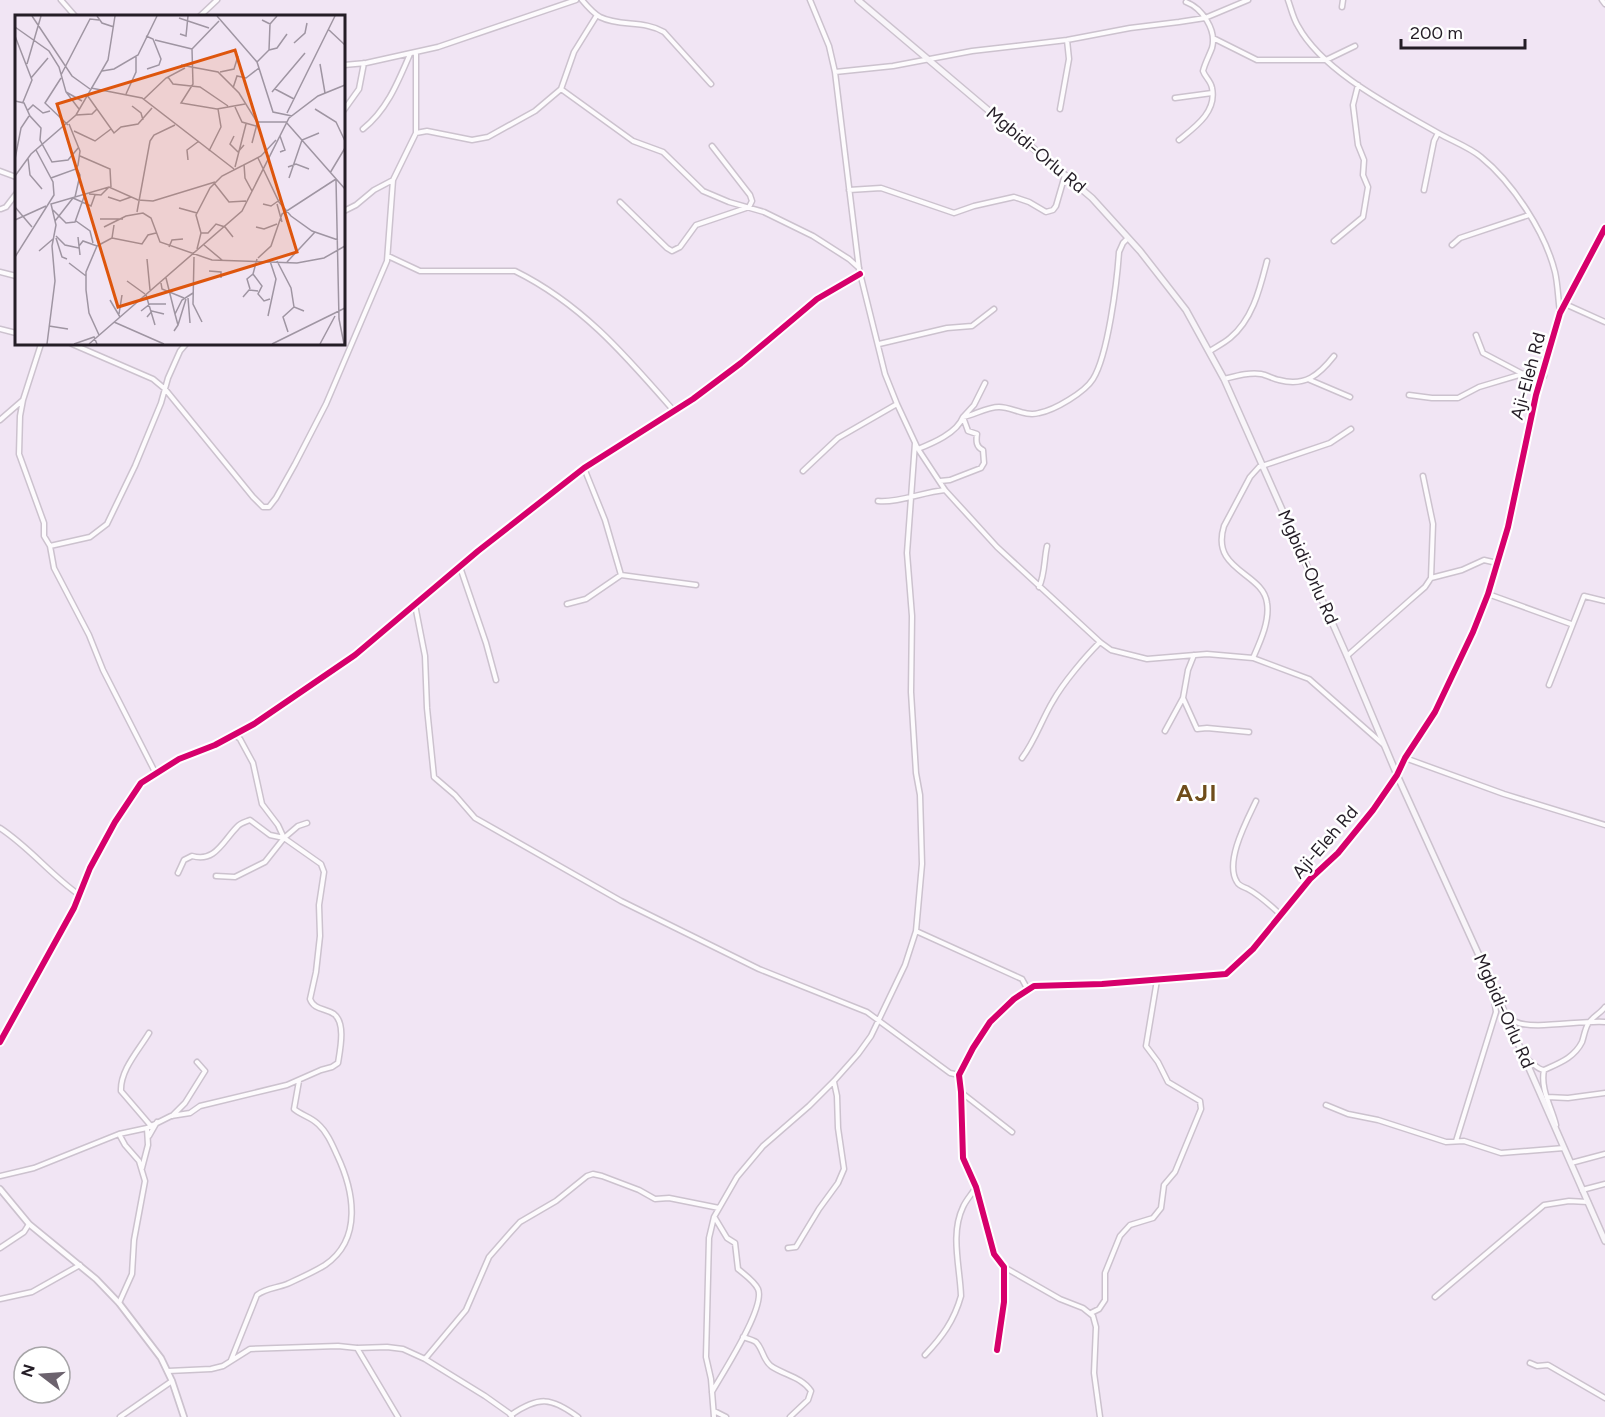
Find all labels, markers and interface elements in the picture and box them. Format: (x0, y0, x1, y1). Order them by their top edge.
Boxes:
scale bar (1401, 12, 1526, 50)
inset map (15, 15, 345, 345)
text: 200 m (1410, 22, 1463, 44)
street label: Mgbidi-Orlu Rd (982, 102, 1090, 198)
street label: Aji-Eleh Rd (1506, 330, 1550, 422)
street label: Mgbidi-Orlu Rd (1273, 506, 1343, 628)
district label: AJI (1176, 778, 1218, 807)
street label: Aji-Eleh Rd (1287, 801, 1363, 883)
street label: Mgbidi-Orlu Rd (1469, 950, 1539, 1072)
north arrow (12, 1345, 72, 1405)
text: N (17, 1362, 39, 1379)

